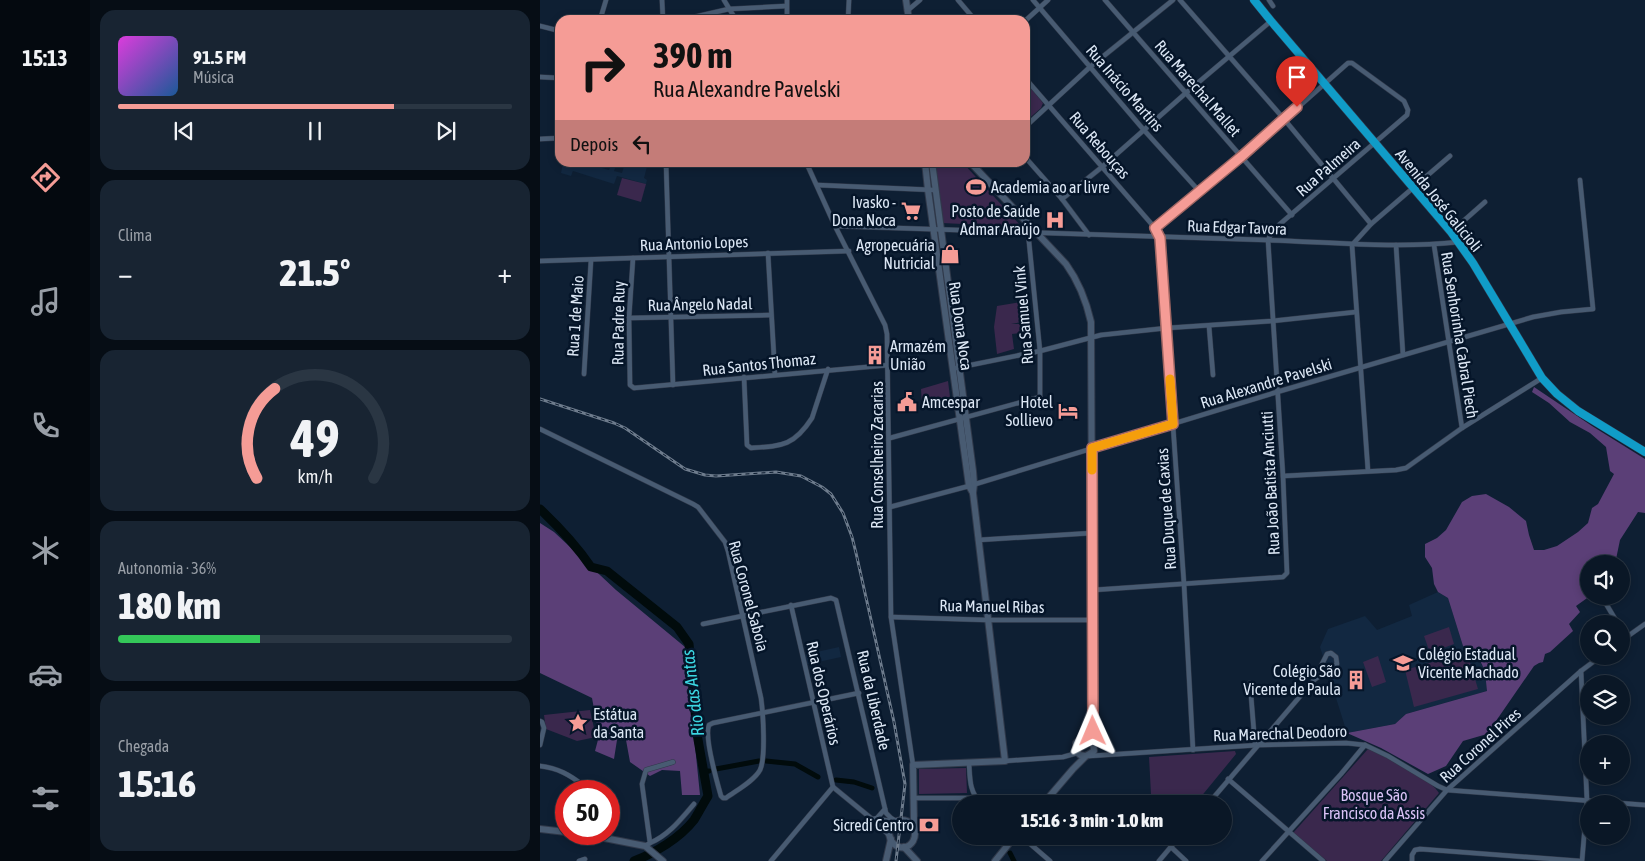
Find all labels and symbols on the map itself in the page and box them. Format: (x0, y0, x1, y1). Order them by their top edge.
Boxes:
street label: Rua Marechal Mallet (1151, 36, 1245, 140)
street label: Rua Inácio Martins (1083, 41, 1168, 135)
pin (1276, 56, 1318, 107)
street label: Rua Rebouças (1065, 108, 1134, 183)
street label: Rua Palmeira (1292, 134, 1364, 200)
street label: Avenida José Galicioli (1392, 145, 1486, 255)
sports icon: Academia ao ar livre (965, 176, 987, 198)
place label: Academia ao ar livre (991, 178, 1110, 196)
place label: Ivasko - Dona Noca (832, 193, 896, 229)
supermarket icon: Ivasko - Dona Noca (900, 200, 922, 222)
place label: Posto de Saúde Admar Araújo (951, 202, 1040, 239)
hospital icon: Posto de Saúde Admar Araújo (1044, 209, 1066, 231)
street label: Rua Edgar Tavora (1187, 216, 1287, 239)
street label: Rua Antonio Lopes (640, 232, 749, 255)
place label: Agropecuária Nutricial (856, 236, 936, 272)
shop icon: Agropecuária Nutricial (939, 243, 961, 265)
street label: Rua Senhorinha Cabral Piech (1438, 250, 1482, 420)
street label: Rua Samuel Vink (1010, 265, 1036, 365)
street label: Rua 1 de Maio (563, 275, 587, 357)
street label: Rua Padre Ruy (608, 280, 629, 365)
street label: Rua Dona Noca (946, 280, 976, 372)
street label: Rua Ângelo Nadal (647, 294, 753, 315)
place label: Armazém União (890, 337, 946, 373)
building icon: Armazém União (864, 344, 886, 366)
street label: Rua Santos Thomaz (701, 349, 817, 379)
street label: Rua Alexandre Pavelski (1198, 354, 1334, 412)
street label: Rua Conselheiro Zacarias (868, 381, 886, 529)
public building icon: Amcespar (896, 391, 918, 413)
place label: Amcespar (922, 393, 980, 412)
place label: Hotel Sollievo (1006, 393, 1054, 429)
hotel icon: Hotel Sollievo (1057, 400, 1079, 422)
street label: Rua João Batista Anciutti (1257, 411, 1283, 555)
street label: Rua Duque de Caxias (1153, 447, 1180, 570)
street label: Rua Coronel Saboia (726, 539, 772, 653)
street label: Rua Manuel Ribas (939, 596, 1045, 616)
street label: Rua dos Operários (802, 639, 845, 747)
place label: Colégio Estadual Vicente Machado (1418, 645, 1519, 681)
street label: Rua da Liberdade (854, 648, 894, 752)
water label: Rio das Antas (677, 649, 708, 738)
school or university icon: Colégio Estadual Vicente Machado (1392, 652, 1414, 674)
place label: Colégio São Vicente de Paula (1243, 662, 1341, 698)
building icon: Colégio São Vicente de Paula (1345, 669, 1367, 691)
position arrow (1066, 704, 1118, 756)
street label: Rua Coronel Pires (1436, 704, 1524, 786)
place label: Estátua da Santa (593, 705, 644, 741)
place icon: Estátua da Santa (567, 712, 589, 734)
street label: Rua Marechal Deodoro (1213, 722, 1347, 744)
speed limit sign: 50 (555, 780, 620, 845)
park label: Bosque São Francisco da Assis (1323, 786, 1425, 822)
bank icon: Sicredi Centro (918, 814, 940, 836)
place label: Sicredi Centro (833, 816, 914, 834)

